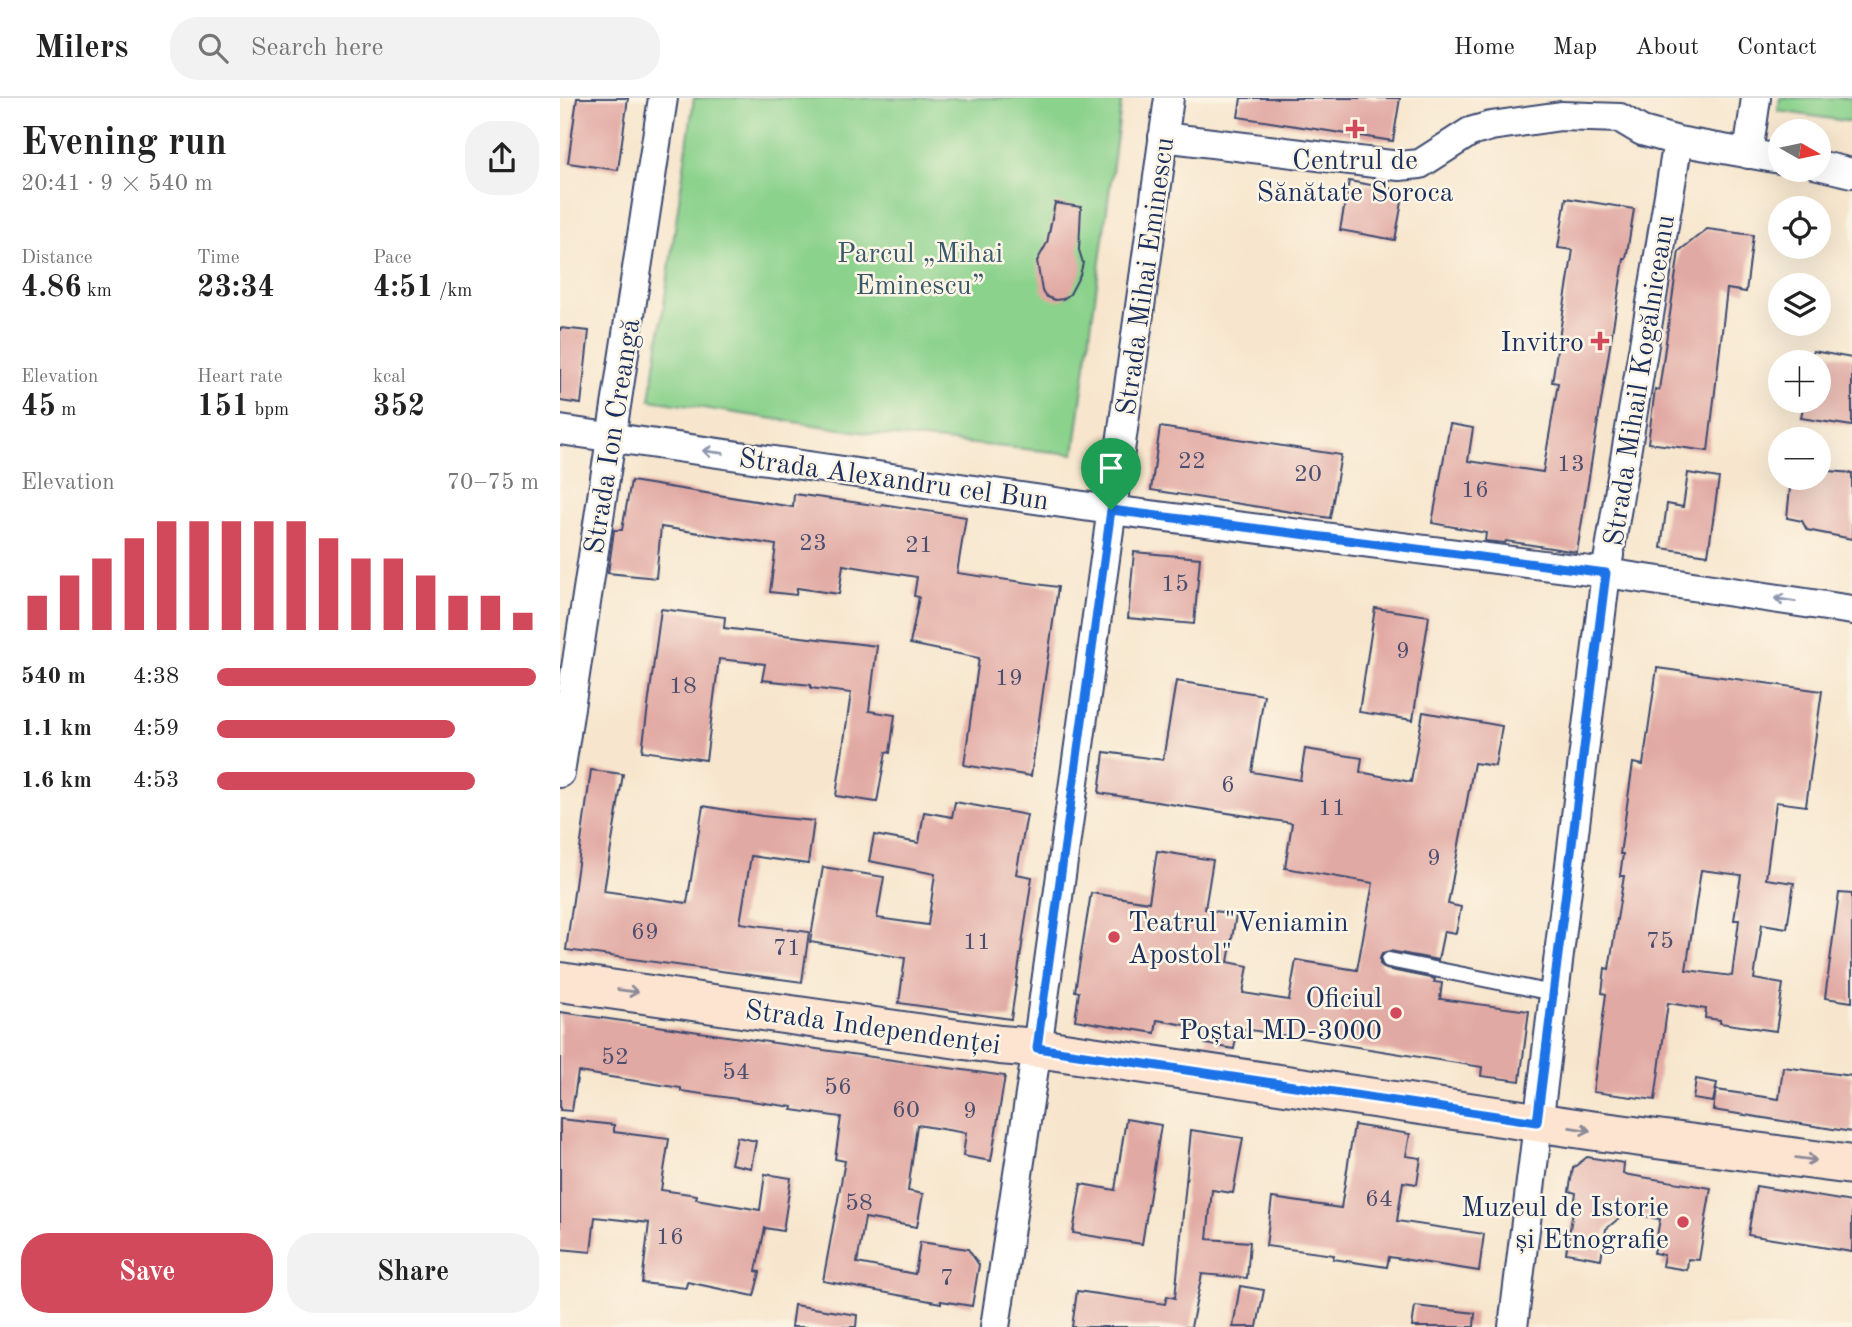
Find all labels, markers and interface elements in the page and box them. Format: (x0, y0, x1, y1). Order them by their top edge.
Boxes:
search box (170, 17, 660, 80)
icon: search (194, 29, 232, 67)
text: Milers (35, 32, 128, 65)
text: Search here (250, 35, 383, 61)
text: Home (1454, 36, 1515, 60)
text: Map (1553, 36, 1597, 60)
text: About (1635, 36, 1699, 60)
text: Contact (1737, 36, 1817, 60)
marker: Centrul de Sănătate Soroca (1345, 119, 1365, 139)
north arrow (1768, 119, 1830, 182)
map controls (1768, 119, 1831, 490)
button: share (465, 121, 539, 195)
text: Evening run (21, 125, 227, 163)
street label: Strada Mihai Eminescu (1114, 135, 1180, 417)
place label: Centrul de Sănătate Soroca (1257, 148, 1454, 208)
text: 20:41 · 9 × 540 m (21, 172, 213, 195)
button: locate (1768, 196, 1831, 259)
street label: Strada Mihail Kogălniceanu (1601, 213, 1681, 548)
park label: Parcul „Mihai Eminescu” (837, 241, 1003, 301)
text: Distance (21, 249, 93, 268)
text: Time (197, 249, 240, 268)
text: Pace (373, 249, 412, 268)
text: 4.86 (21, 273, 82, 303)
text: 23:34 (197, 273, 275, 303)
text: 4:51 (373, 273, 434, 303)
button: layers (1768, 273, 1831, 336)
text: km (82, 282, 112, 301)
text: /km (434, 282, 472, 301)
street label: Strada Ion Creangă (582, 317, 646, 556)
place label: Invitro (1500, 330, 1584, 358)
marker: Invitro (1590, 331, 1610, 351)
button: + (1768, 350, 1831, 413)
text: Elevation (21, 368, 98, 387)
text: Heart rate (197, 368, 282, 387)
text: kcal (373, 368, 406, 387)
text: 45 (21, 392, 56, 422)
text: 151 (197, 392, 249, 422)
text: 352 (373, 392, 425, 422)
text: m (56, 401, 76, 420)
text: bpm (249, 401, 289, 420)
button: − (1768, 427, 1831, 490)
pin (1081, 438, 1141, 510)
one-way arrow (702, 445, 725, 458)
street label: Strada Alexandru cel Bun (737, 445, 1050, 517)
icon: arrive (1092, 449, 1130, 487)
house number: 22 (1178, 450, 1206, 474)
house number: 13 (1557, 453, 1585, 477)
house number: 20 (1294, 463, 1322, 487)
text: Elevation (21, 471, 115, 494)
text: 70–75 m (447, 471, 539, 494)
house number: 16 (1461, 479, 1489, 503)
house number: 23 (799, 532, 827, 556)
house number: 21 (905, 534, 933, 558)
house number: 15 (1161, 573, 1189, 597)
one-way arrow (1774, 593, 1796, 606)
house number: 9 (1396, 640, 1410, 664)
text: 540 m (21, 665, 86, 688)
text: 4:38 (133, 665, 179, 688)
house number: 19 (995, 667, 1023, 691)
house number: 18 (669, 675, 697, 699)
text: 1.1 km (21, 717, 92, 740)
text: 4:59 (133, 717, 179, 740)
text: 1.6 km (21, 769, 92, 792)
text: 4:53 (133, 769, 179, 792)
house number: 6 (1221, 774, 1235, 798)
house number: 11 (1318, 797, 1346, 821)
house number: 9 (1427, 847, 1441, 871)
place label: Teatrul "Veniamin Apostol" (1128, 910, 1349, 970)
house number: 69 (631, 921, 659, 945)
marker: Teatrul "Veniamin Apostol" (1106, 929, 1122, 945)
house number: 75 (1646, 930, 1674, 954)
house number: 11 (963, 931, 991, 955)
house number: 71 (773, 937, 801, 961)
one-way arrow (616, 985, 638, 998)
place label: Oficiul Poștal MD-3000 (1179, 986, 1382, 1046)
street label: Strada Independenței (743, 997, 1002, 1061)
marker: Oficiul Poștal MD-3000 (1388, 1005, 1404, 1021)
house number: 52 (601, 1046, 629, 1070)
house number: 54 (722, 1061, 750, 1085)
house number: 56 (824, 1076, 852, 1100)
house number: 60 (892, 1099, 920, 1123)
house number: 9 (963, 1100, 977, 1124)
one-way arrow (1568, 1123, 1591, 1136)
one-way arrow (1794, 1153, 1816, 1166)
house number: 64 (1365, 1188, 1393, 1212)
house number: 58 (845, 1192, 873, 1216)
place label: Muzeul de Istorie și Etnografie (1461, 1195, 1669, 1255)
marker: Muzeul de Istorie și Etnografie (1675, 1214, 1691, 1230)
house number: 16 (656, 1226, 684, 1250)
button: Save (21, 1233, 273, 1313)
button: Share (287, 1233, 539, 1313)
house number: 7 (940, 1267, 954, 1291)

